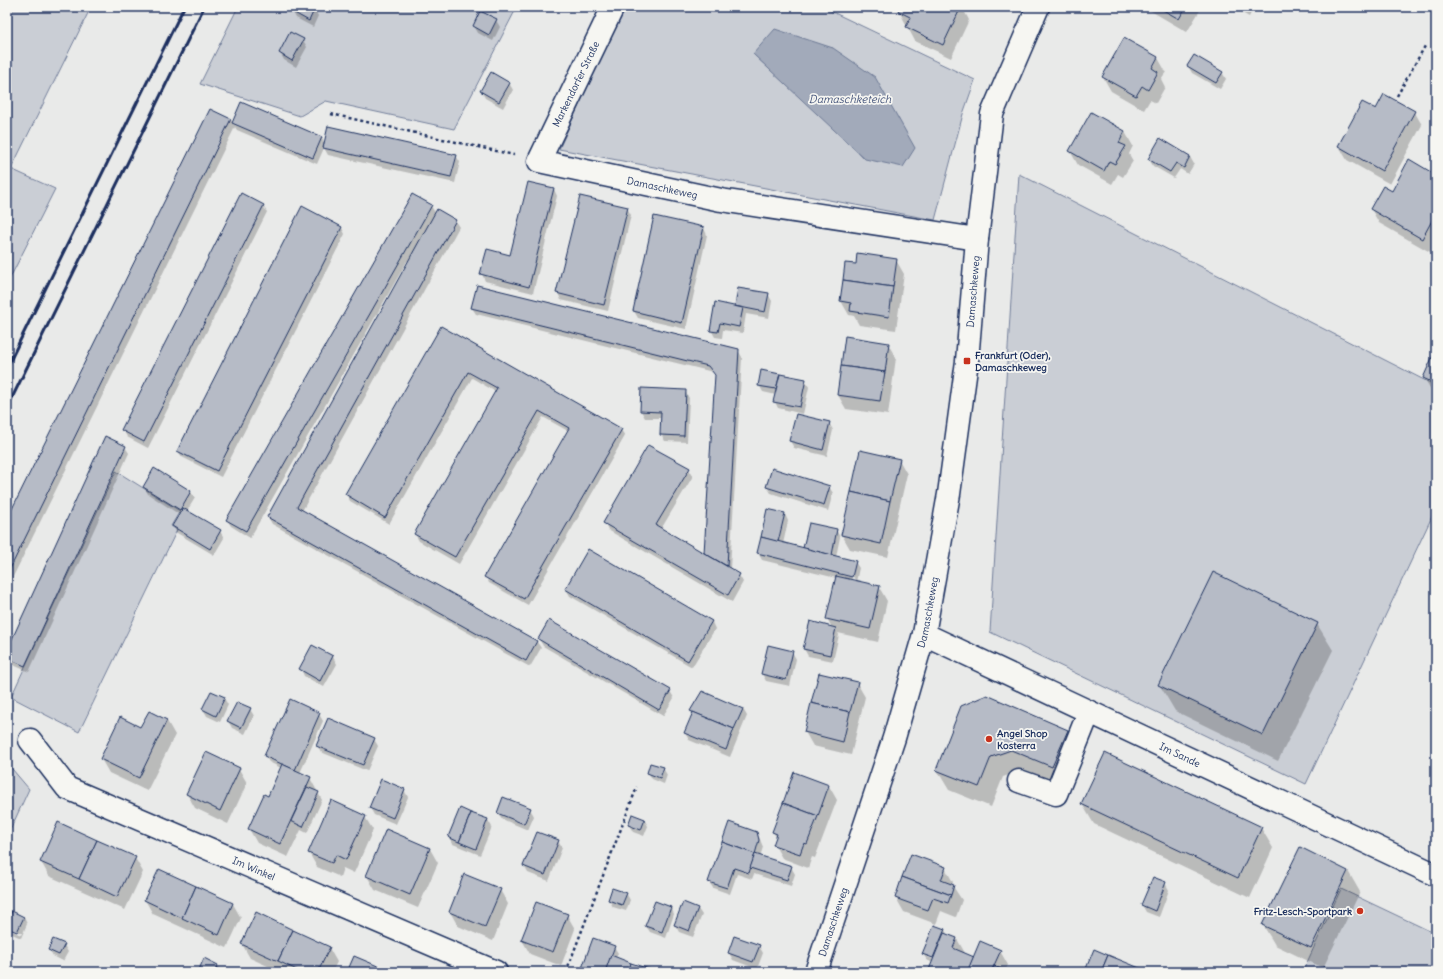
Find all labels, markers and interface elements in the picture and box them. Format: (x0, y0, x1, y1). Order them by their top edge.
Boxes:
street label: Markendorfer Straße (550, 39, 602, 129)
water label: Damaschketeich (809, 92, 892, 106)
street label: Damaschkeweg (626, 174, 699, 201)
street label: Damaschkeweg (963, 255, 982, 328)
place label: Frankfurt (Oder), Damaschkeweg (975, 349, 1050, 374)
marker: Frankfurt (Oder), Damaschkeweg (962, 356, 972, 366)
street label: Damaschkeweg (914, 576, 941, 649)
place label: Angel Shop Kosterra (997, 727, 1048, 752)
marker: Angel Shop Kosterra (984, 734, 994, 744)
street label: Im Sande (1157, 739, 1203, 770)
street label: Im Winkel (231, 853, 277, 883)
street label: Damaschkeweg (815, 885, 850, 958)
place label: Fritz-Lesch-Sportpark (1254, 905, 1352, 918)
marker: Fritz-Lesch-Sportpark (1355, 906, 1365, 916)

